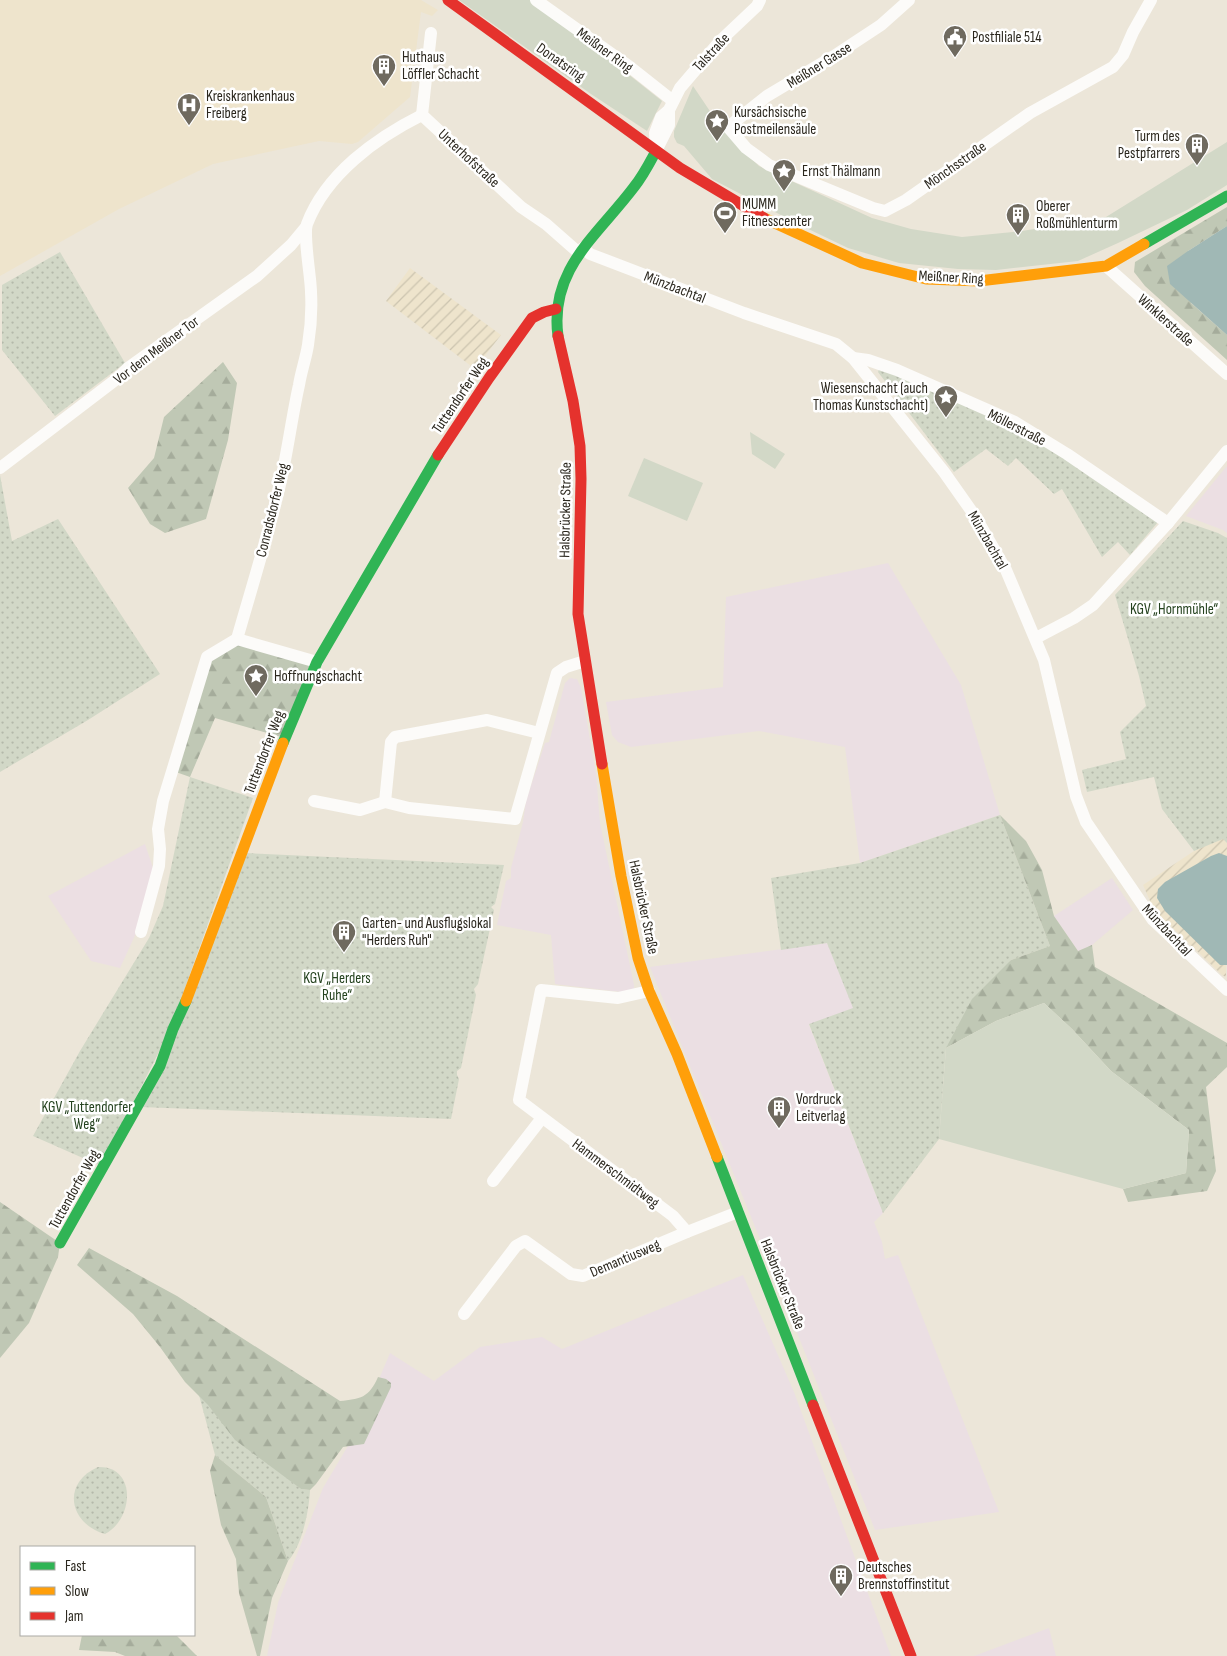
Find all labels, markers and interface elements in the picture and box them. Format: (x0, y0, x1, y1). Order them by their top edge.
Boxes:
street label: Meißner Ring (573, 24, 637, 77)
public building icon: Postfiliale 514 (942, 24, 968, 58)
place label: Postfiliale 514 (972, 28, 1042, 47)
street label: Talstraße (689, 29, 734, 76)
street label: Meißner Gasse (783, 38, 855, 93)
street label: Donatsring (533, 39, 589, 86)
place label: Huthaus Löffler Schacht (402, 48, 480, 84)
building icon: Huthaus Löffler Schacht (371, 53, 397, 87)
place label: Kreiskrankenhaus Freiberg (206, 87, 295, 123)
hospital icon: Kreiskrankenhaus Freiberg (176, 92, 202, 126)
place label: Kursächsische Postmeilensäule (734, 103, 816, 139)
place icon: Kursächsische Postmeilensäule (704, 108, 730, 142)
street label: Unterhofstraße (434, 125, 504, 192)
place label: Turm des Pestpfarrers (1118, 127, 1180, 163)
building icon: Turm des Pestpfarrers (1184, 132, 1210, 166)
street label: Mönchsstraße (921, 137, 990, 194)
place icon: Ernst Thälmann (771, 158, 797, 192)
place label: Ernst Thälmann (802, 162, 880, 181)
place label: MUMM Fitnesscenter (742, 195, 812, 231)
place label: Oberer Roßmühlenturm (1036, 197, 1118, 233)
sports icon: MUMM Fitnesscenter (712, 200, 738, 234)
building icon: Oberer Roßmühlenturm (1005, 202, 1031, 236)
street label: Meißner Ring (918, 266, 984, 289)
street label: Münzbachtal (641, 267, 708, 308)
street label: Winklerstraße (1133, 290, 1198, 351)
street label: Vor dem Meißner Tor (110, 312, 203, 389)
street label: Tuttendorfer Weg (428, 353, 493, 437)
place label: Wiesenschacht (auch Thomas Kunstschacht) (813, 379, 928, 415)
place icon: Wiesenschacht (auch Thomas Kunstschacht) (933, 384, 959, 418)
street label: Möllerstraße (984, 405, 1049, 450)
street label: Conradsdorfer Weg (252, 461, 293, 559)
street label: Halsbrücker Straße (555, 462, 576, 558)
street label: Münzbachtal (963, 508, 1012, 573)
park label: KGV „Hornmühle“ (1130, 600, 1218, 619)
place icon: Hoffnungschacht (243, 663, 269, 697)
place label: Hoffnungschacht (274, 667, 363, 686)
street label: Tuttendorfer Weg (240, 708, 289, 797)
street label: Halsbrücker Straße (624, 858, 663, 956)
street label: Münzbachtal (1138, 900, 1196, 960)
place label: Garten- und Ausflugslokal "Herders Ruh" (362, 914, 491, 950)
building icon: Garten- und Ausflugslokal "Herders Ruh" (331, 919, 357, 953)
park label: KGV „Herders Ruhe“ (303, 969, 371, 1005)
place label: Vordruck Leitverlag (796, 1090, 845, 1126)
building icon: Vordruck Leitverlag (766, 1095, 792, 1129)
park label: KGV „Tuttendorfer Weg“ (41, 1098, 133, 1134)
street label: Hammerschmidtweg (568, 1134, 663, 1212)
street label: Tuttendorfer Weg (45, 1146, 104, 1232)
street label: Demantiusweg (587, 1235, 663, 1282)
street label: Halsbrücker Straße (756, 1236, 809, 1332)
legend (20, 1546, 195, 1636)
text: Fast (65, 1557, 87, 1576)
place label: Deutsches Brennstoffinstitut (858, 1558, 950, 1594)
building icon: Deutsches Brennstoffinstitut (828, 1563, 854, 1597)
text: Slow (65, 1582, 89, 1601)
text: Jam (64, 1607, 83, 1626)

